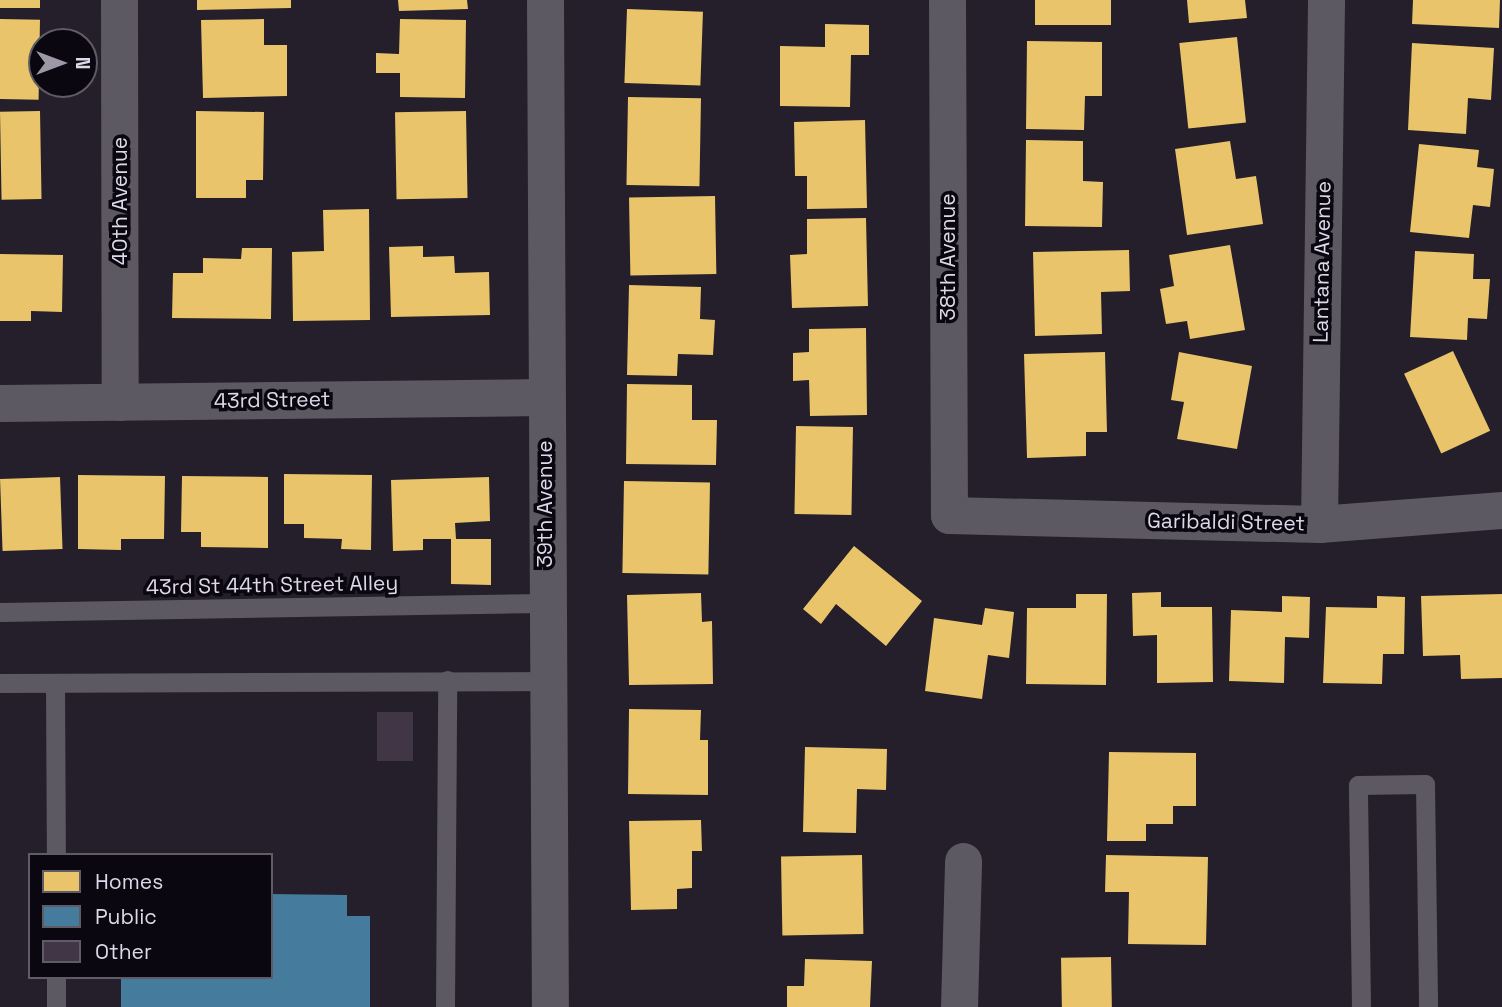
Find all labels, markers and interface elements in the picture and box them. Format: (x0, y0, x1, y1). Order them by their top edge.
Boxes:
north arrow (28, 28, 98, 98)
text: N (70, 57, 95, 69)
street label: 40th Avenue (107, 137, 133, 265)
street label: Lantana Avenue (1308, 181, 1336, 343)
street label: 38th Avenue (935, 193, 961, 321)
street label: 43rd Street (214, 386, 330, 414)
street label: 39th Avenue (532, 440, 558, 568)
street label: Garibaldi Street (1147, 508, 1305, 536)
street label: 43rd St 44th Street Alley (145, 570, 399, 600)
legend (28, 853, 273, 979)
text: Homes (95, 868, 163, 895)
text: Public (95, 903, 157, 930)
text: Other (95, 938, 152, 965)

